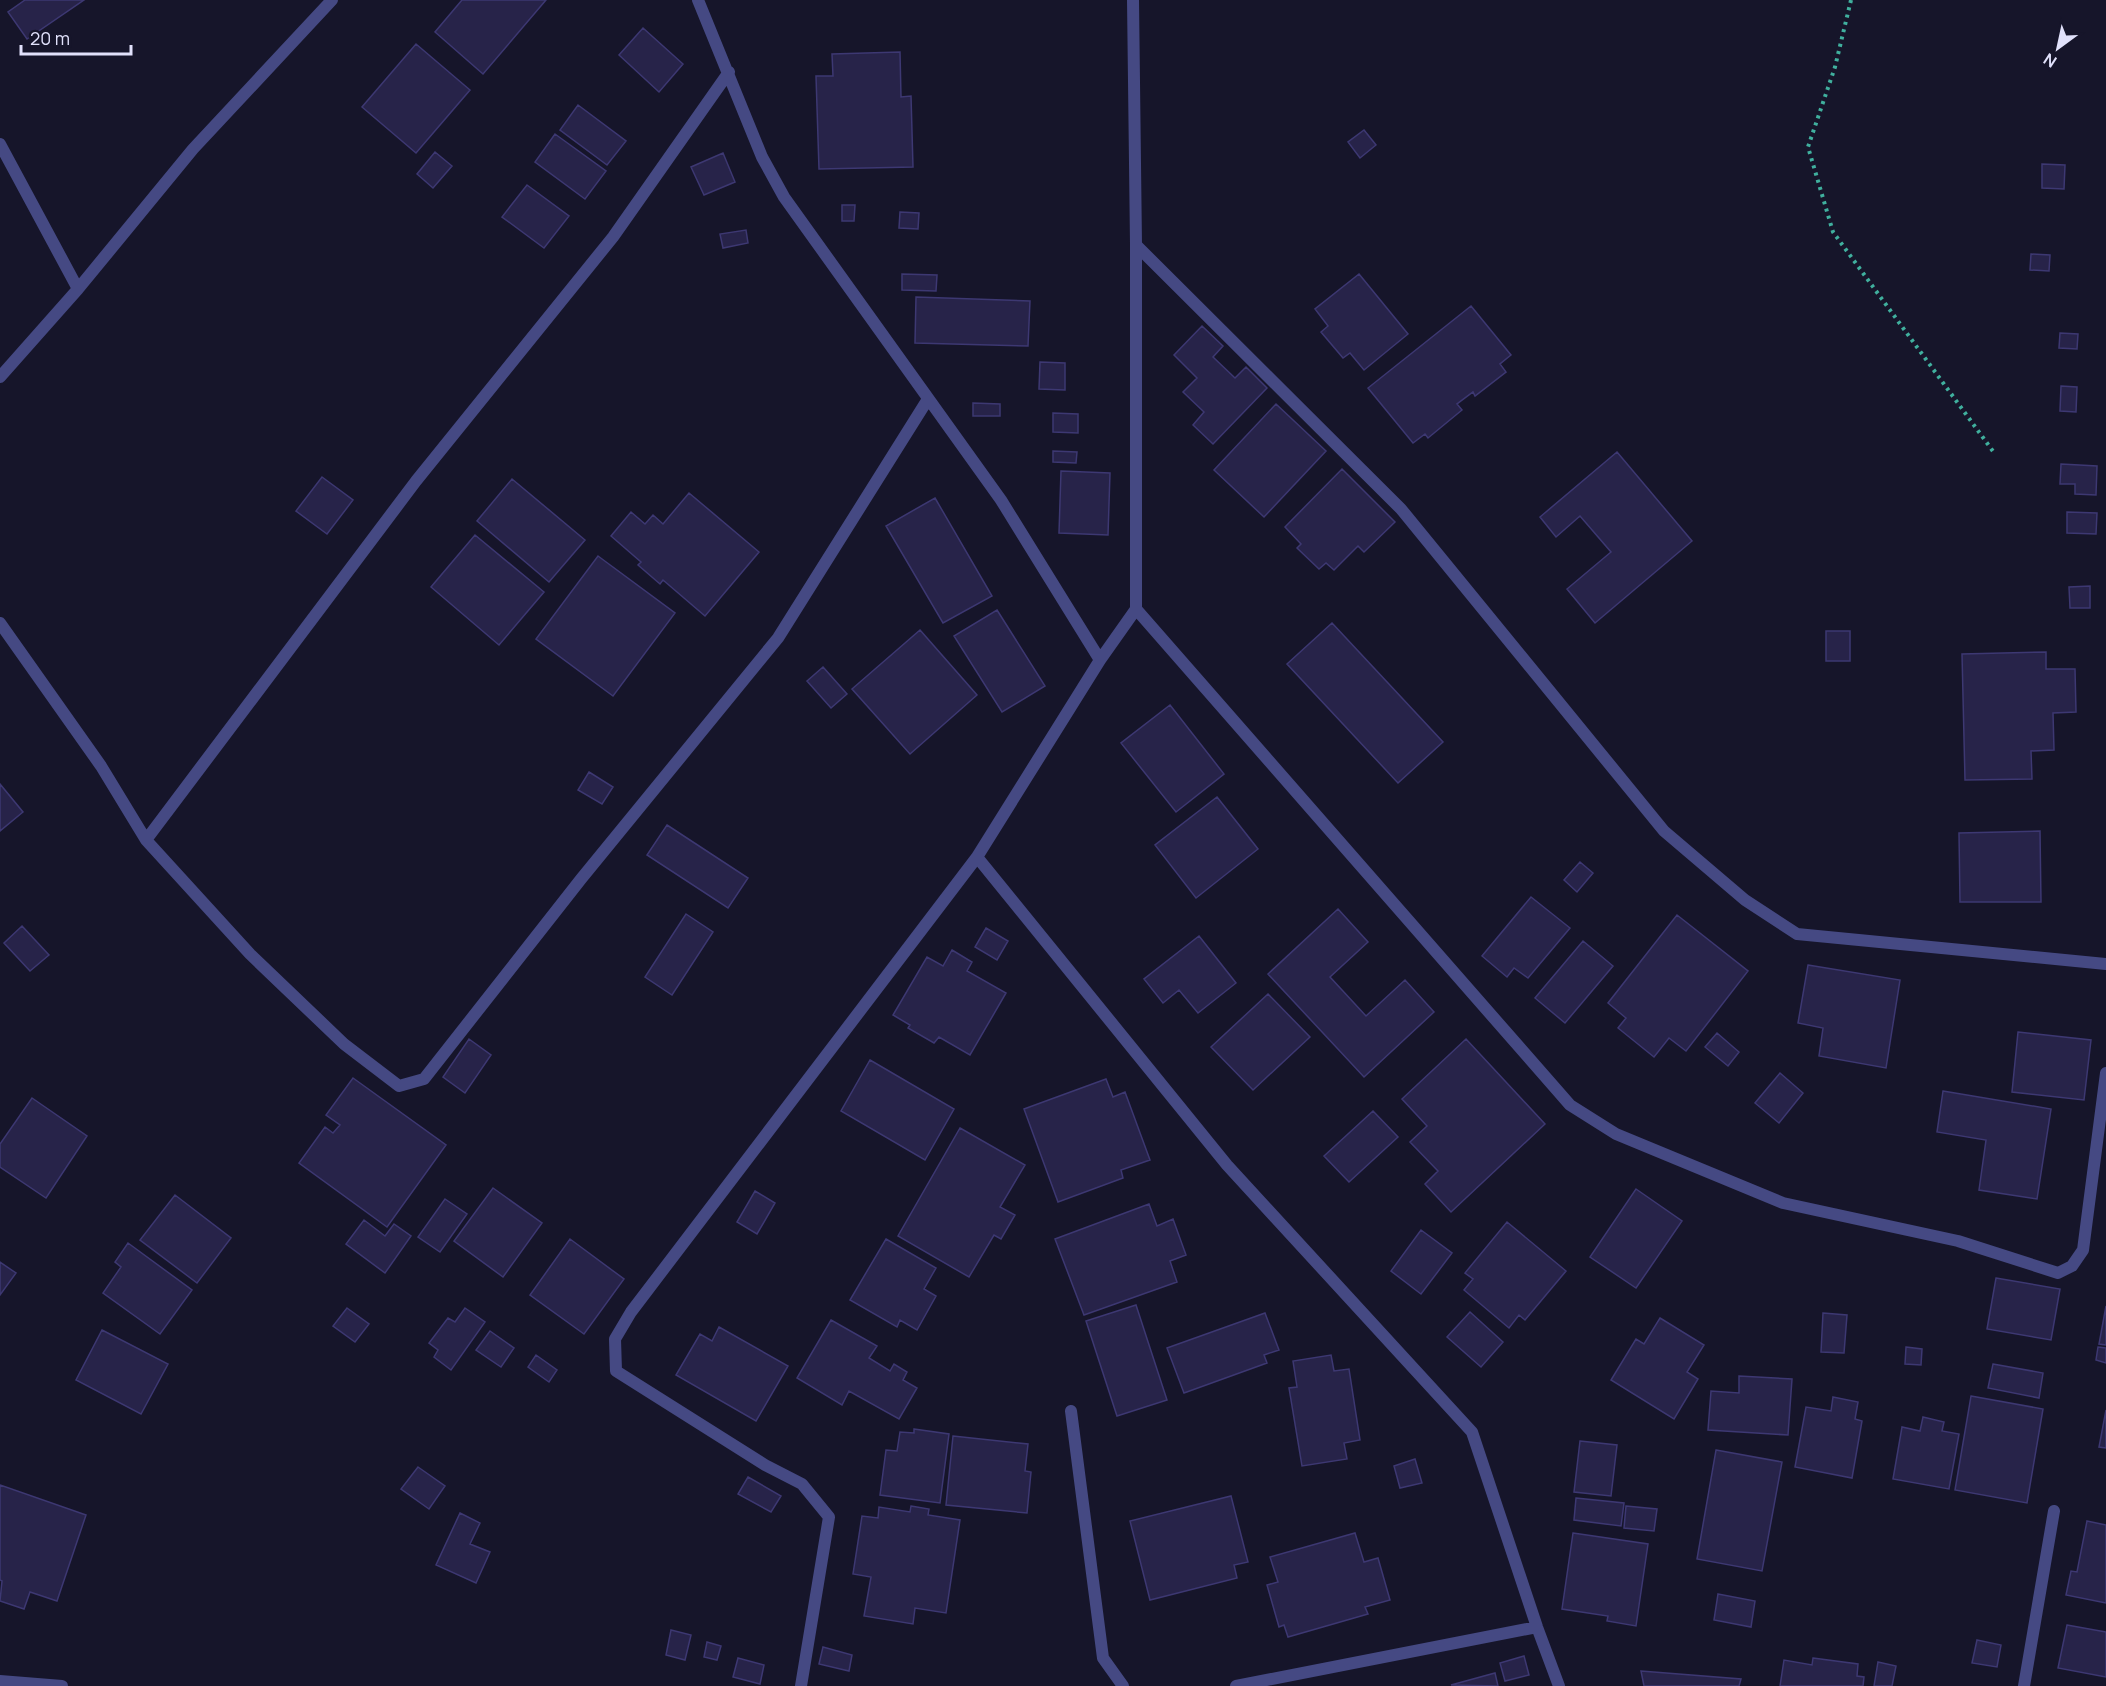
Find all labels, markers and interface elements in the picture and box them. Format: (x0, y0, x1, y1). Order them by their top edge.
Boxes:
scale bar (21, 18, 130, 56)
north arrow (2028, 18, 2088, 78)
text: 20 m (30, 26, 70, 50)
text: N (2039, 48, 2061, 73)

